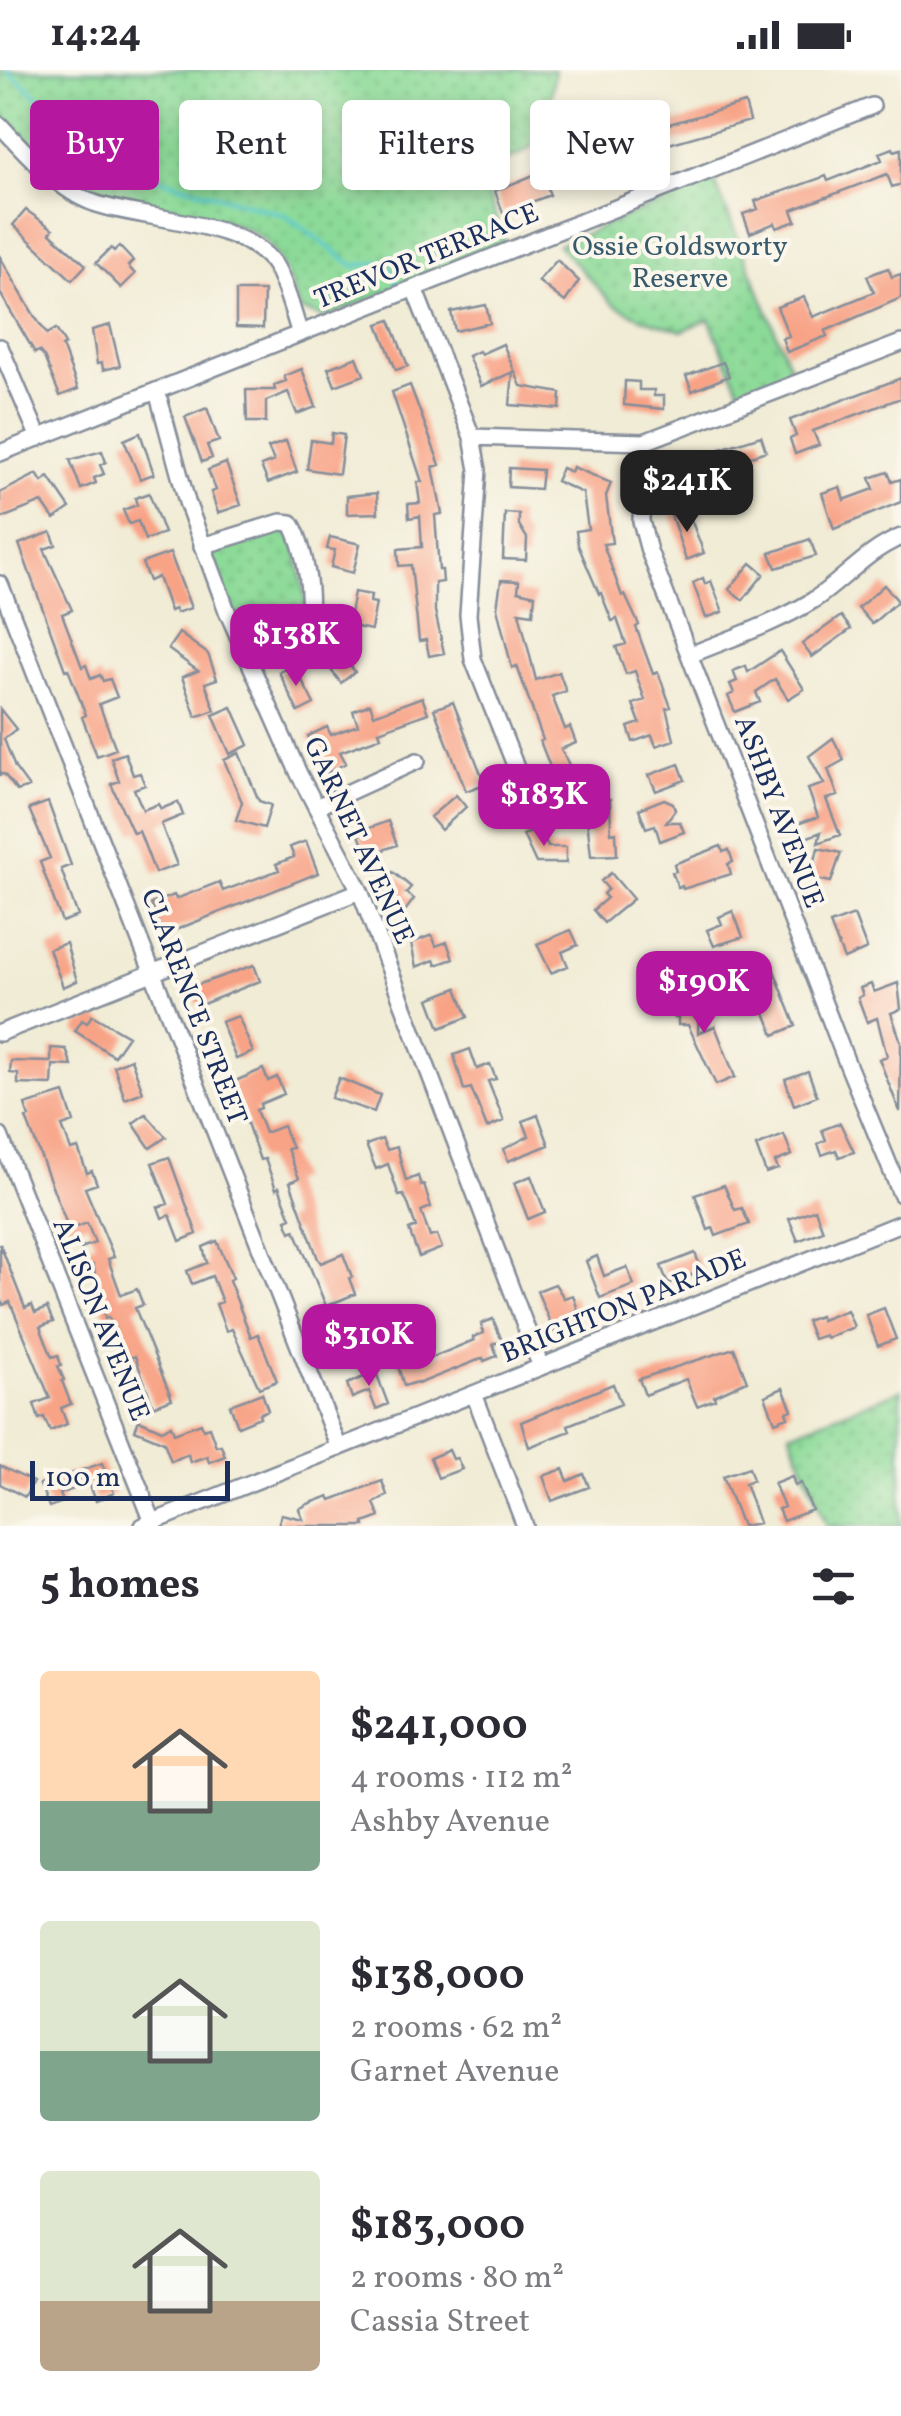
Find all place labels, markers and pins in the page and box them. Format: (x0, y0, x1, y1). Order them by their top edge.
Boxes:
pin: $241K (617, 450, 757, 535)
pin: $138K (226, 604, 366, 689)
pin: $183K (474, 764, 614, 849)
pin: $190K (634, 951, 774, 1036)
pin: $310K (299, 1304, 439, 1389)

